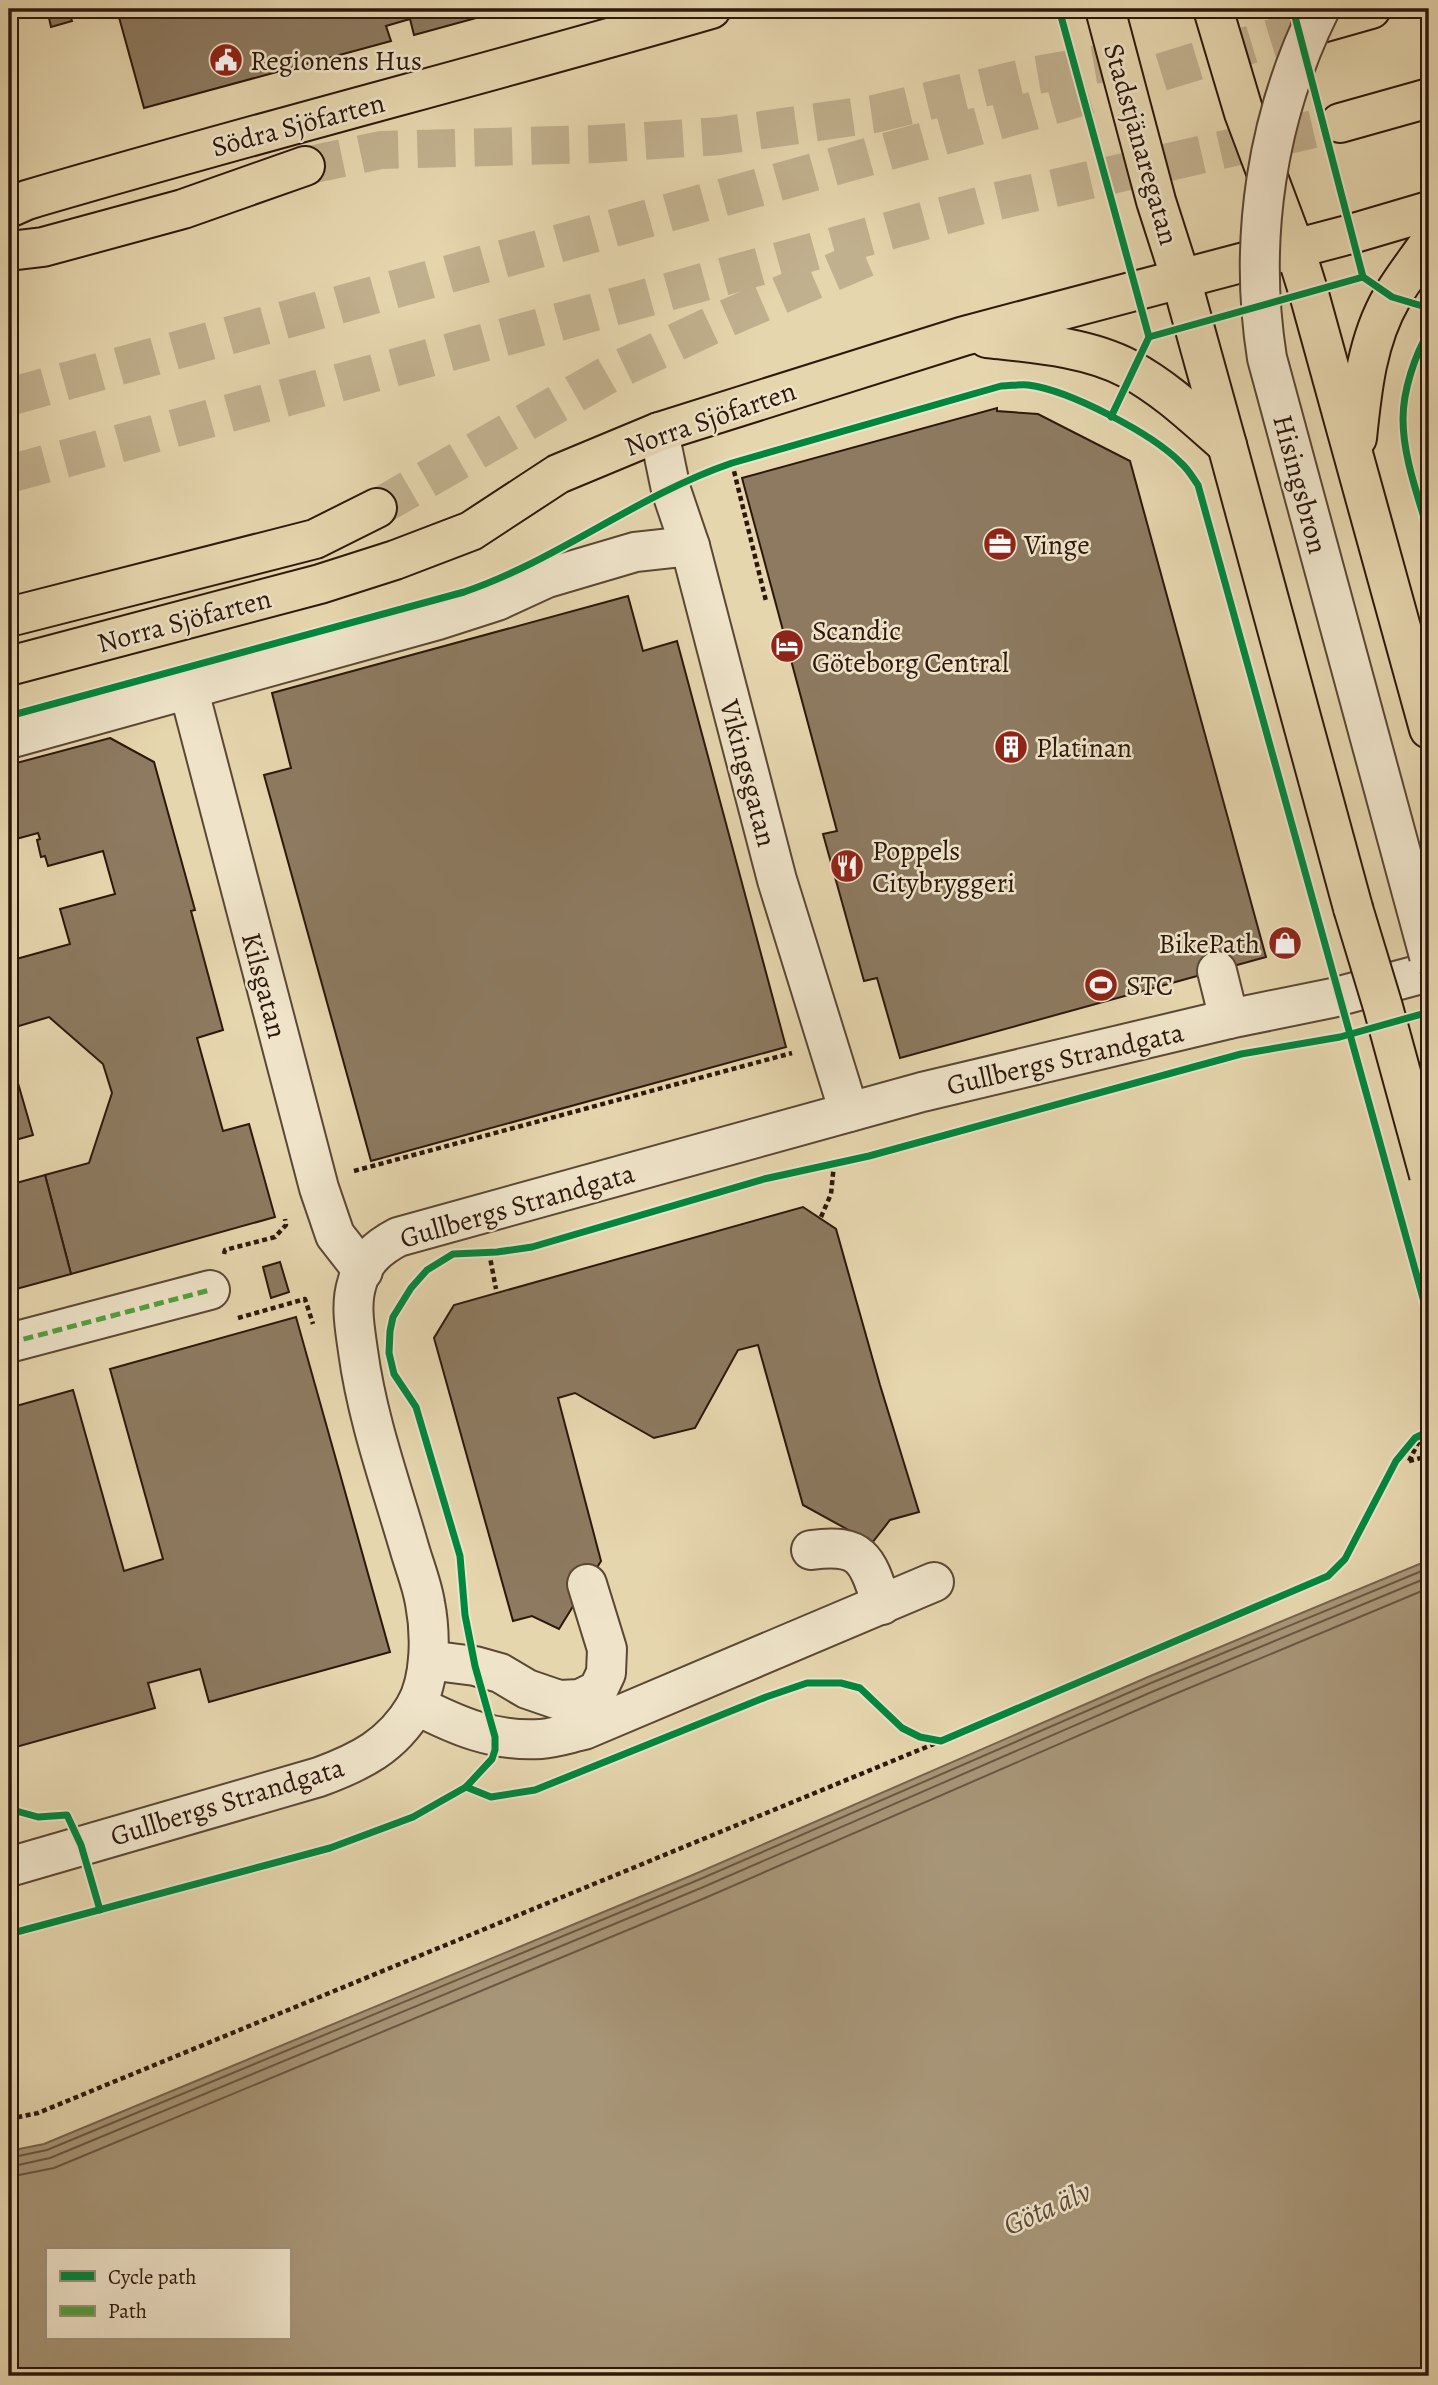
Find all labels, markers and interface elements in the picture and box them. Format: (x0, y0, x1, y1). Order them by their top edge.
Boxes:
street label: Stadstjänaregatan (1094, 39, 1188, 250)
public building icon: Regionens Hus (207, 41, 245, 79)
place label: Regionens Hus (250, 42, 422, 80)
street label: Södra Sjöfarten (208, 84, 389, 166)
street label: Norra Sjöfarten (620, 372, 801, 466)
street label: Hisingsbron (1263, 411, 1337, 558)
office icon: Vinge (981, 525, 1019, 563)
place label: Vinge (1023, 526, 1090, 564)
street label: Norra Sjöfarten (93, 579, 275, 662)
place label: Scandic Göteborg Central (812, 612, 1009, 682)
hotel icon: Scandic Göteborg Central (768, 627, 806, 665)
street label: Vikingsgatan (710, 695, 786, 851)
building icon: Platinan (992, 728, 1030, 766)
place label: Platinan (1036, 729, 1132, 767)
place label: Poppels Citybryggeri (872, 832, 1015, 902)
restaurant icon: Poppels Citybryggeri (828, 847, 866, 885)
shop icon: BikePath (1266, 924, 1304, 962)
place label: BikePath (1158, 925, 1260, 963)
street label: Kilsgatan (232, 928, 296, 1042)
sports icon: STC (1082, 966, 1120, 1004)
place label: STC (1126, 967, 1173, 1005)
street label: Gullbergs Strandgata (943, 1013, 1187, 1105)
street label: Gullbergs Strandgata (396, 1154, 639, 1258)
street label: Gullbergs Strandgata (106, 1748, 349, 1856)
water label: Göta älv (997, 2171, 1097, 2245)
legend (46, 2248, 290, 2340)
text: Cycle path (108, 2263, 197, 2291)
text: Path (108, 2297, 147, 2325)

